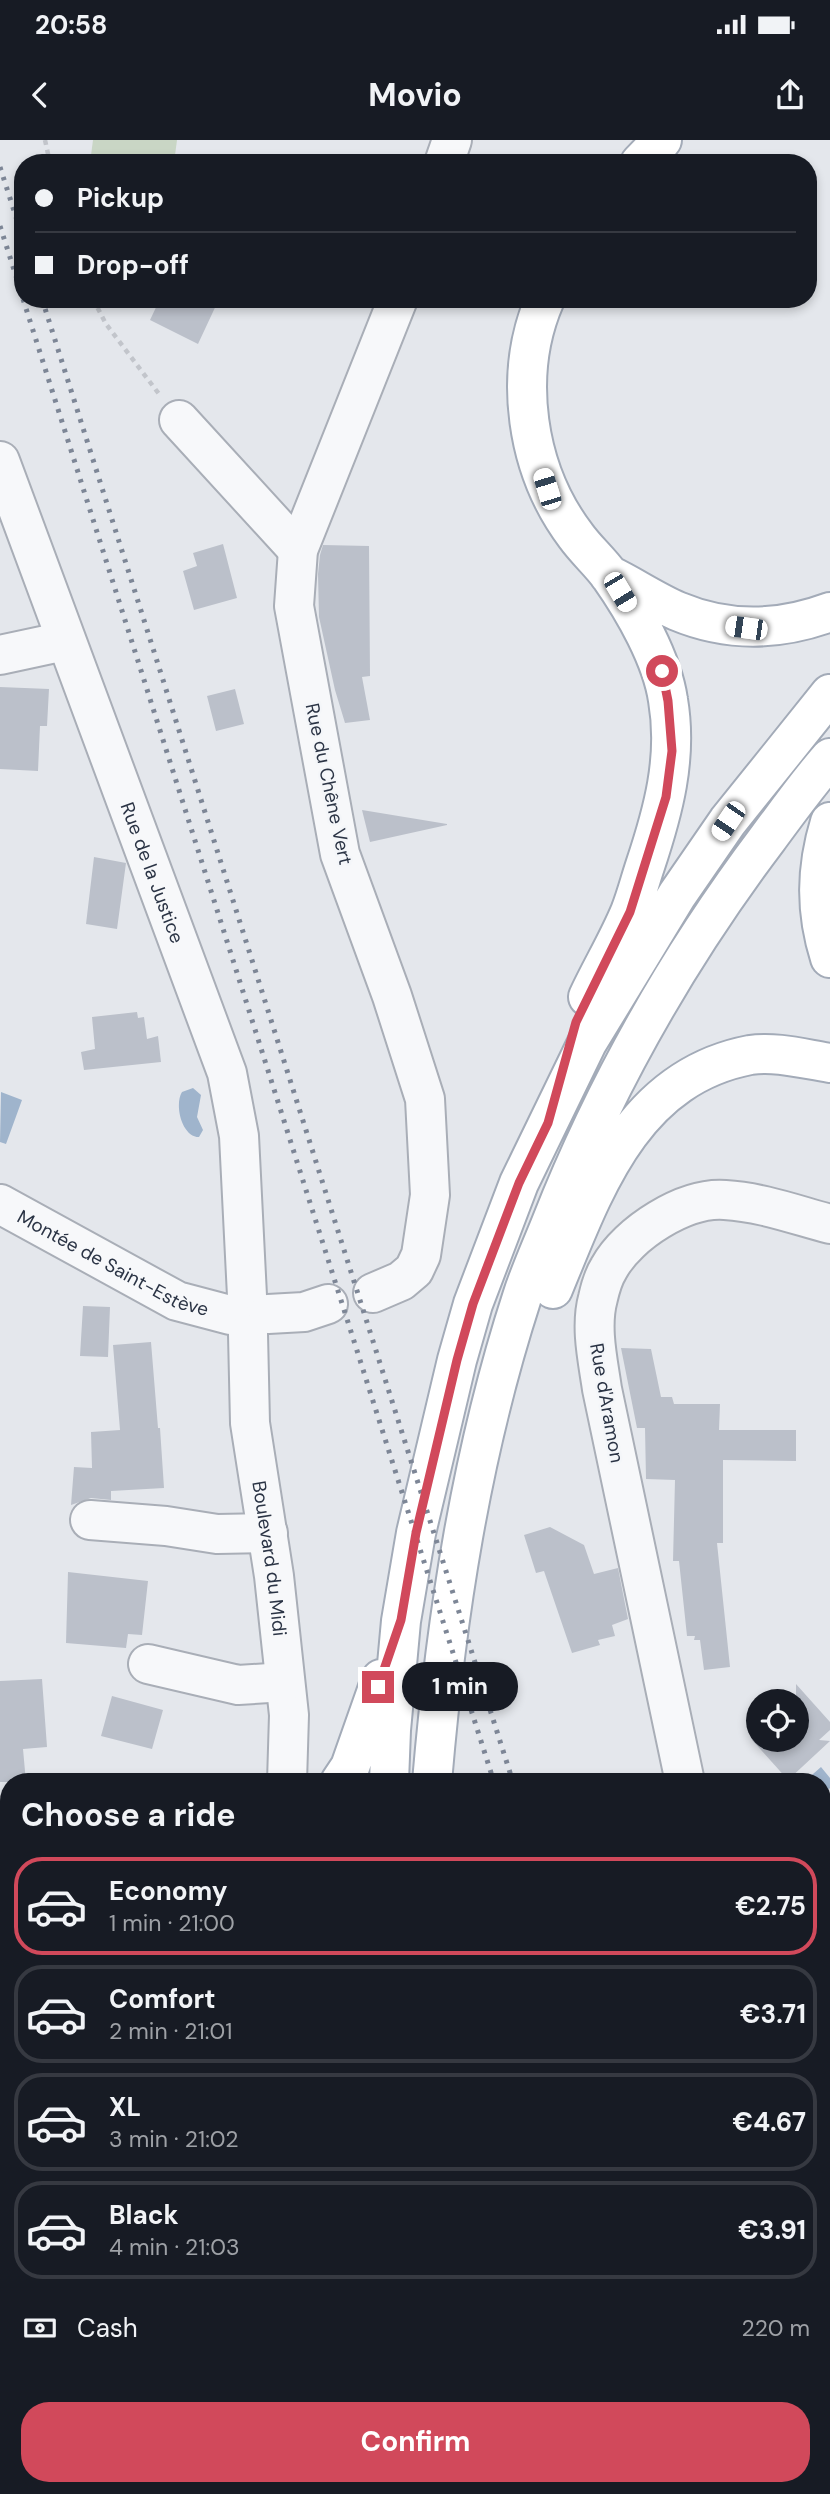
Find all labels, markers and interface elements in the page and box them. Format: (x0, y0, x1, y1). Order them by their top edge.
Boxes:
text: 20:58 (35, 8, 107, 42)
text: Movio (368, 74, 462, 116)
icon: back (21, 76, 59, 114)
icon: share (771, 76, 809, 114)
text: Pickup (77, 181, 164, 215)
text: Drop-off (77, 248, 189, 282)
car (531, 466, 564, 512)
car (601, 569, 640, 615)
car (724, 615, 769, 641)
route start (646, 655, 678, 687)
street label: Rue du Chêne Vert (300, 701, 358, 867)
car (708, 798, 749, 844)
street label: Rue de la Justice (115, 799, 190, 947)
street label: Montée de Saint-Estève (13, 1204, 211, 1321)
street label: Rue d'Aramon (584, 1341, 630, 1465)
street label: Boulevard du Midi (247, 1479, 293, 1637)
callout: 1 min (402, 1662, 518, 1712)
route end (362, 1671, 394, 1703)
text: 1 min (432, 1671, 488, 1701)
map controls (746, 1689, 809, 1752)
button: locate (746, 1689, 809, 1752)
text: Choose a ride (21, 1794, 236, 1836)
text: Economy (109, 1874, 227, 1908)
icon: car (25, 1875, 88, 1938)
text: €2.75 (735, 1889, 806, 1923)
text: 1 min · 21:00 (109, 1908, 235, 1938)
text: Comfort (109, 1982, 215, 2016)
icon: car (25, 1983, 88, 2046)
text: €3.71 (740, 1997, 806, 2031)
text: 2 min · 21:01 (109, 2016, 232, 2046)
text: XL (109, 2090, 141, 2124)
icon: car (25, 2091, 88, 2154)
text: €4.67 (733, 2105, 806, 2139)
text: 3 min · 21:02 (109, 2124, 239, 2154)
text: Black (109, 2198, 179, 2232)
icon: car (25, 2199, 88, 2262)
text: €3.91 (738, 2213, 806, 2247)
text: 4 min · 21:03 (109, 2232, 239, 2262)
icon: cash (21, 2309, 59, 2347)
text: Cash (77, 2311, 138, 2345)
text: 220 m (741, 2313, 810, 2343)
button: Confirm (21, 2402, 810, 2482)

